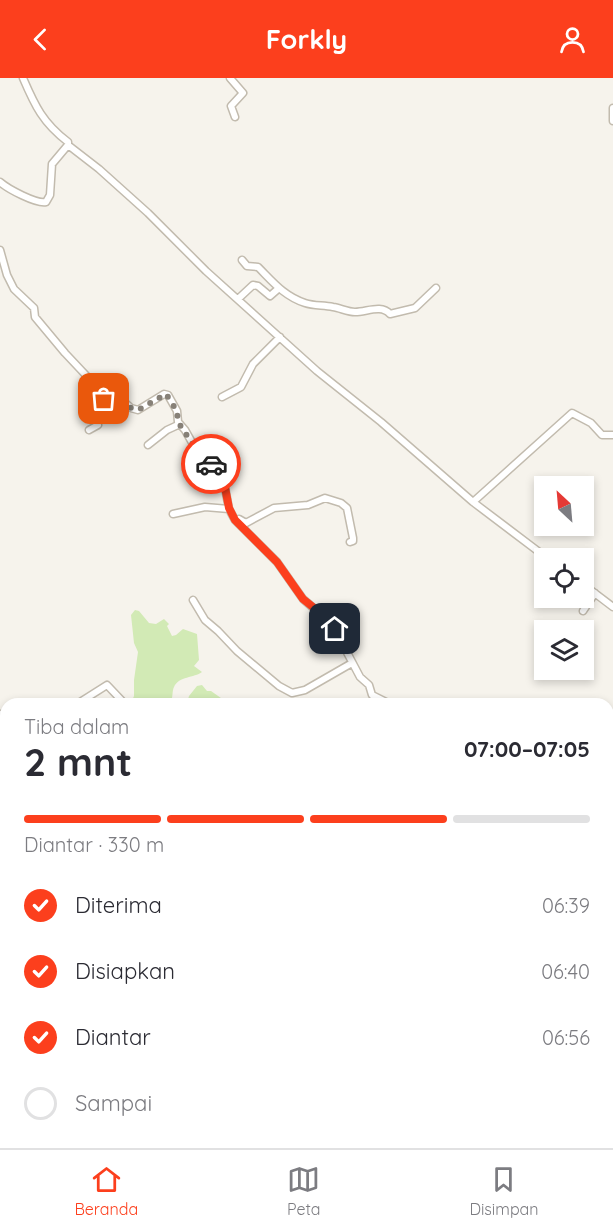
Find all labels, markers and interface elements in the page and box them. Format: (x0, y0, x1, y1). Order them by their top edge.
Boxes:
text: Forkly (266, 22, 347, 56)
icon: back (24, 23, 57, 56)
icon: person (556, 23, 589, 56)
pin (78, 373, 129, 424)
icon: bag (87, 382, 120, 415)
courier (181, 434, 241, 494)
icon: car (195, 448, 228, 481)
north arrow (534, 476, 594, 536)
map controls (534, 476, 594, 680)
button: locate (534, 548, 594, 608)
pin (309, 603, 360, 654)
icon: home (318, 612, 351, 645)
button: layers (534, 620, 594, 680)
text: Tiba dalam (24, 714, 129, 739)
text: 07:00–07:05 (464, 735, 590, 763)
text: 2 mnt (24, 737, 132, 786)
text: Diantar · 330 m (24, 832, 164, 857)
icon: check (24, 889, 57, 922)
text: Diterima (75, 891, 162, 919)
text: 06:39 (542, 893, 590, 918)
icon: check (24, 955, 57, 988)
text: Disiapkan (75, 957, 175, 985)
text: 06:40 (541, 959, 590, 984)
icon: check (24, 1021, 57, 1054)
text: Diantar (75, 1023, 151, 1051)
text: 06:56 (542, 1025, 590, 1050)
text: Sampai (75, 1089, 152, 1117)
tab: Beranda (74, 1163, 138, 1219)
tab: Peta (287, 1163, 321, 1219)
tab: Disimpan (469, 1163, 539, 1219)

